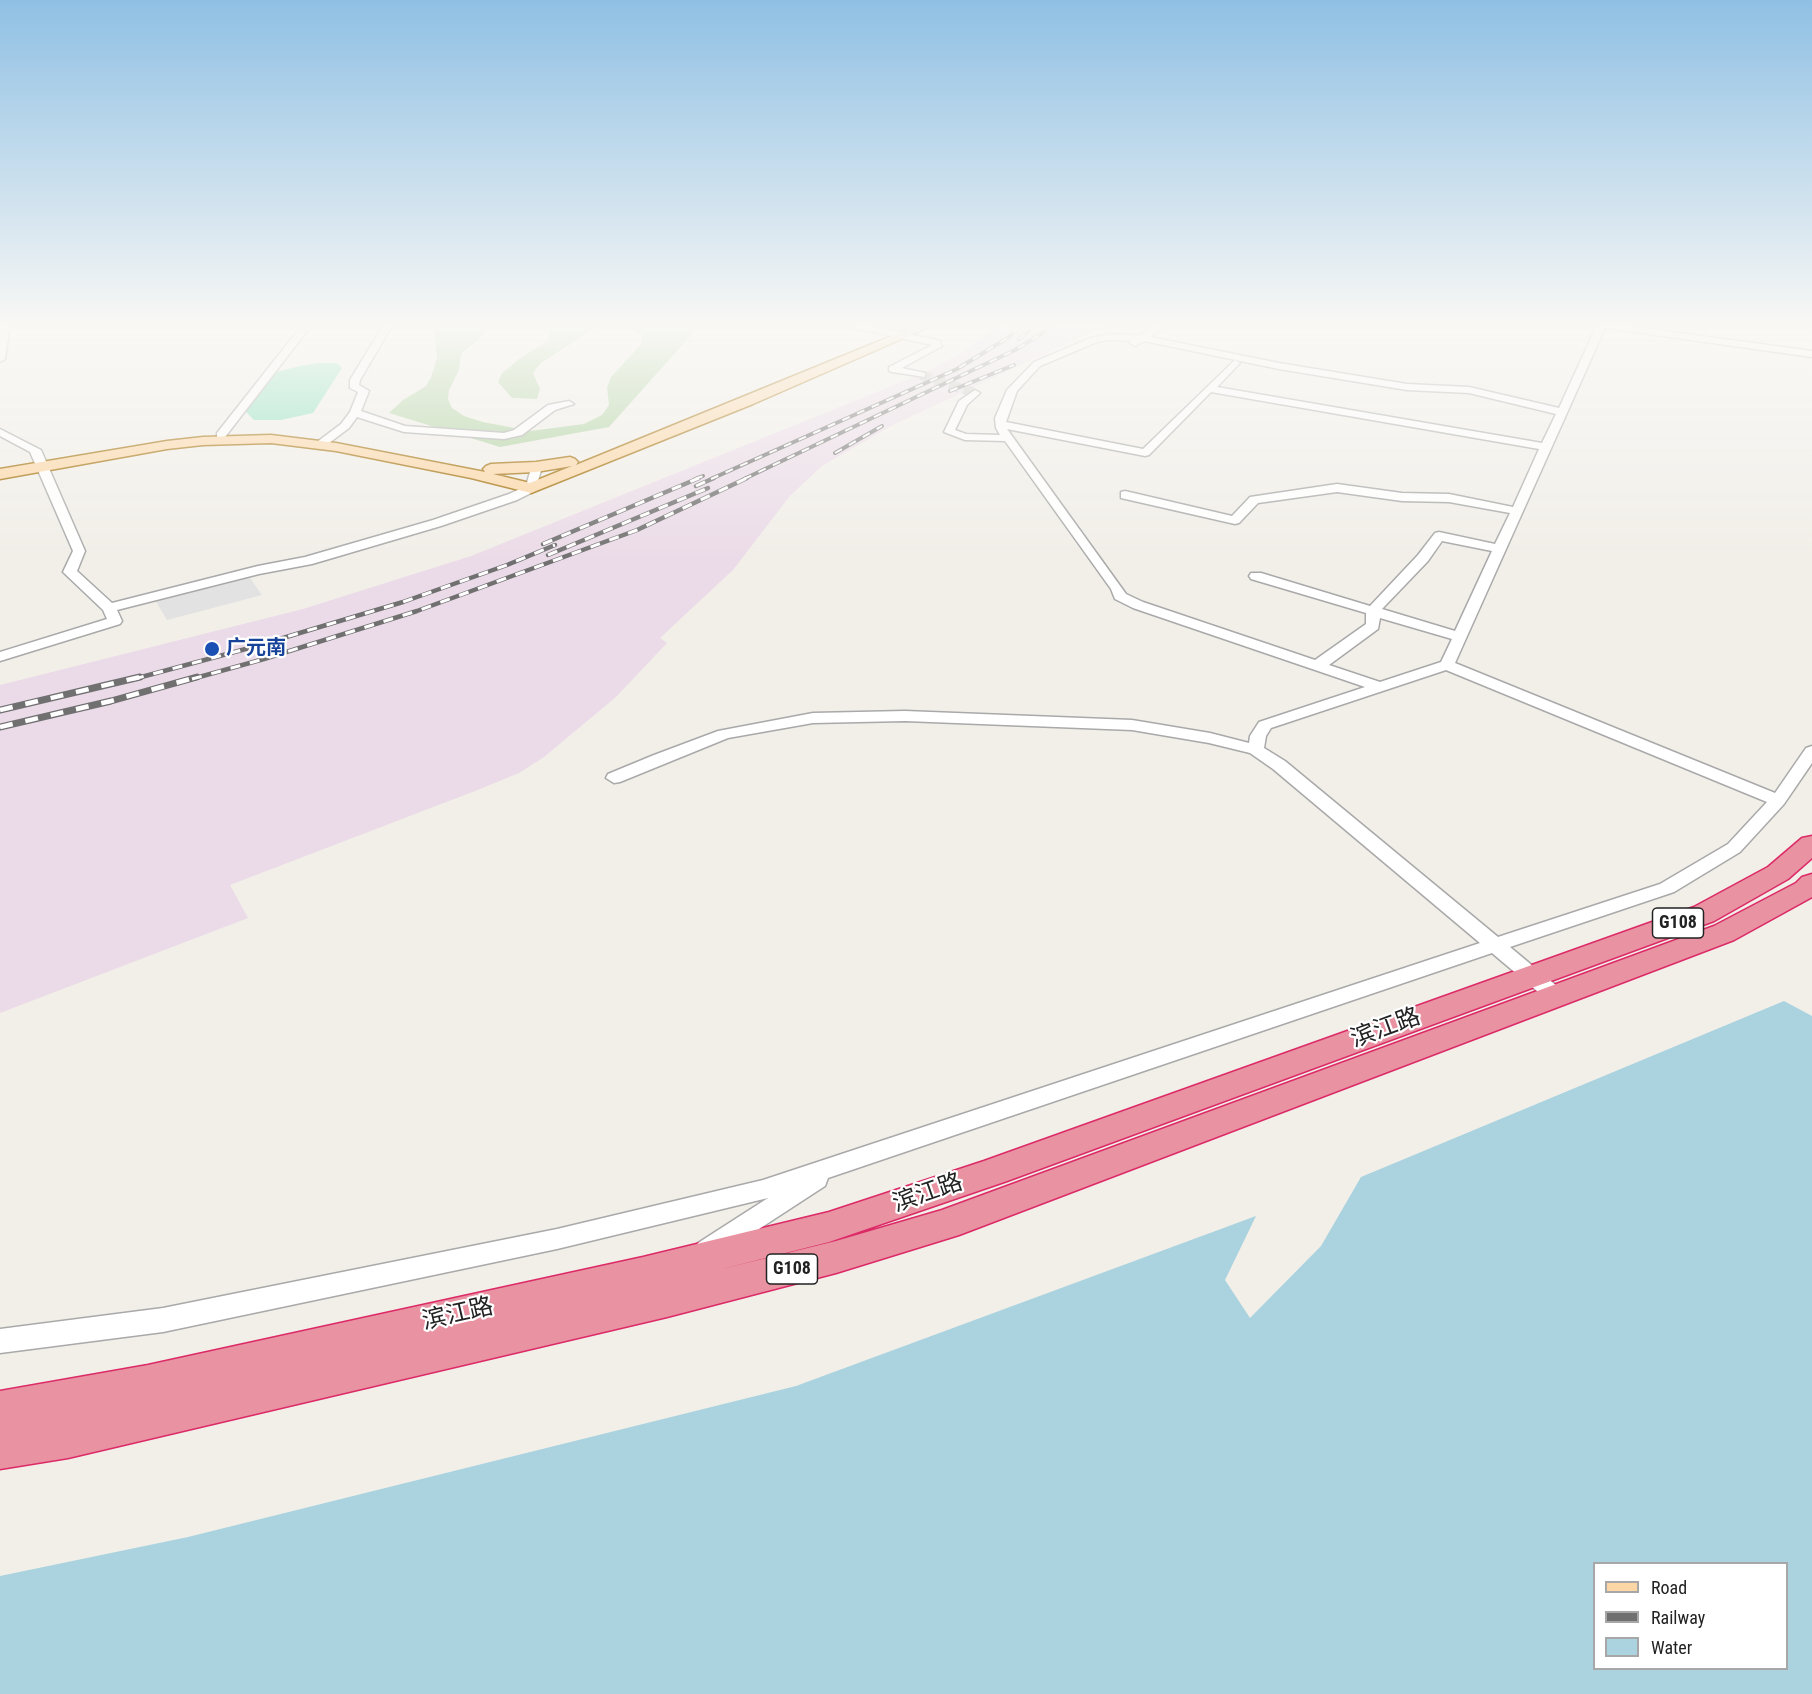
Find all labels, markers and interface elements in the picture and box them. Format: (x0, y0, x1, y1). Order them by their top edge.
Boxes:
place label: 广元南 (226, 637, 286, 661)
marker: 广元南 (203, 640, 221, 658)
road number: G108 (1652, 908, 1704, 938)
street label: 滨江路 (1347, 1003, 1425, 1055)
street label: 滨江路 (889, 1169, 967, 1219)
road number: G108 (766, 1254, 818, 1284)
street label: 滨江路 (420, 1293, 496, 1337)
legend (1593, 1562, 1788, 1670)
text: Road (1651, 1577, 1687, 1598)
text: Railway (1651, 1607, 1705, 1628)
text: Water (1651, 1637, 1692, 1658)

